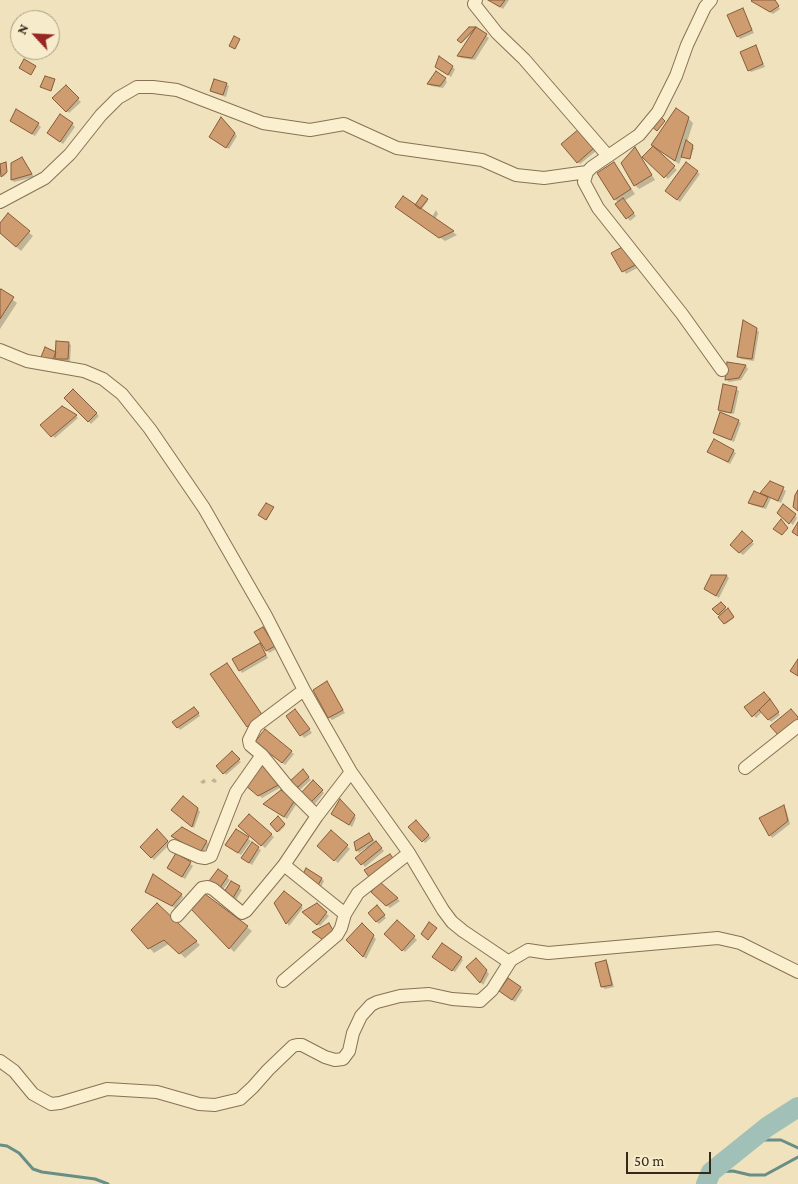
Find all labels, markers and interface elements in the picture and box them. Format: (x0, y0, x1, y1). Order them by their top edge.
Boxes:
north arrow (10, 10, 60, 60)
text: N (13, 21, 32, 37)
scale bar (628, 1142, 713, 1174)
text: 50 m (634, 1153, 664, 1169)

